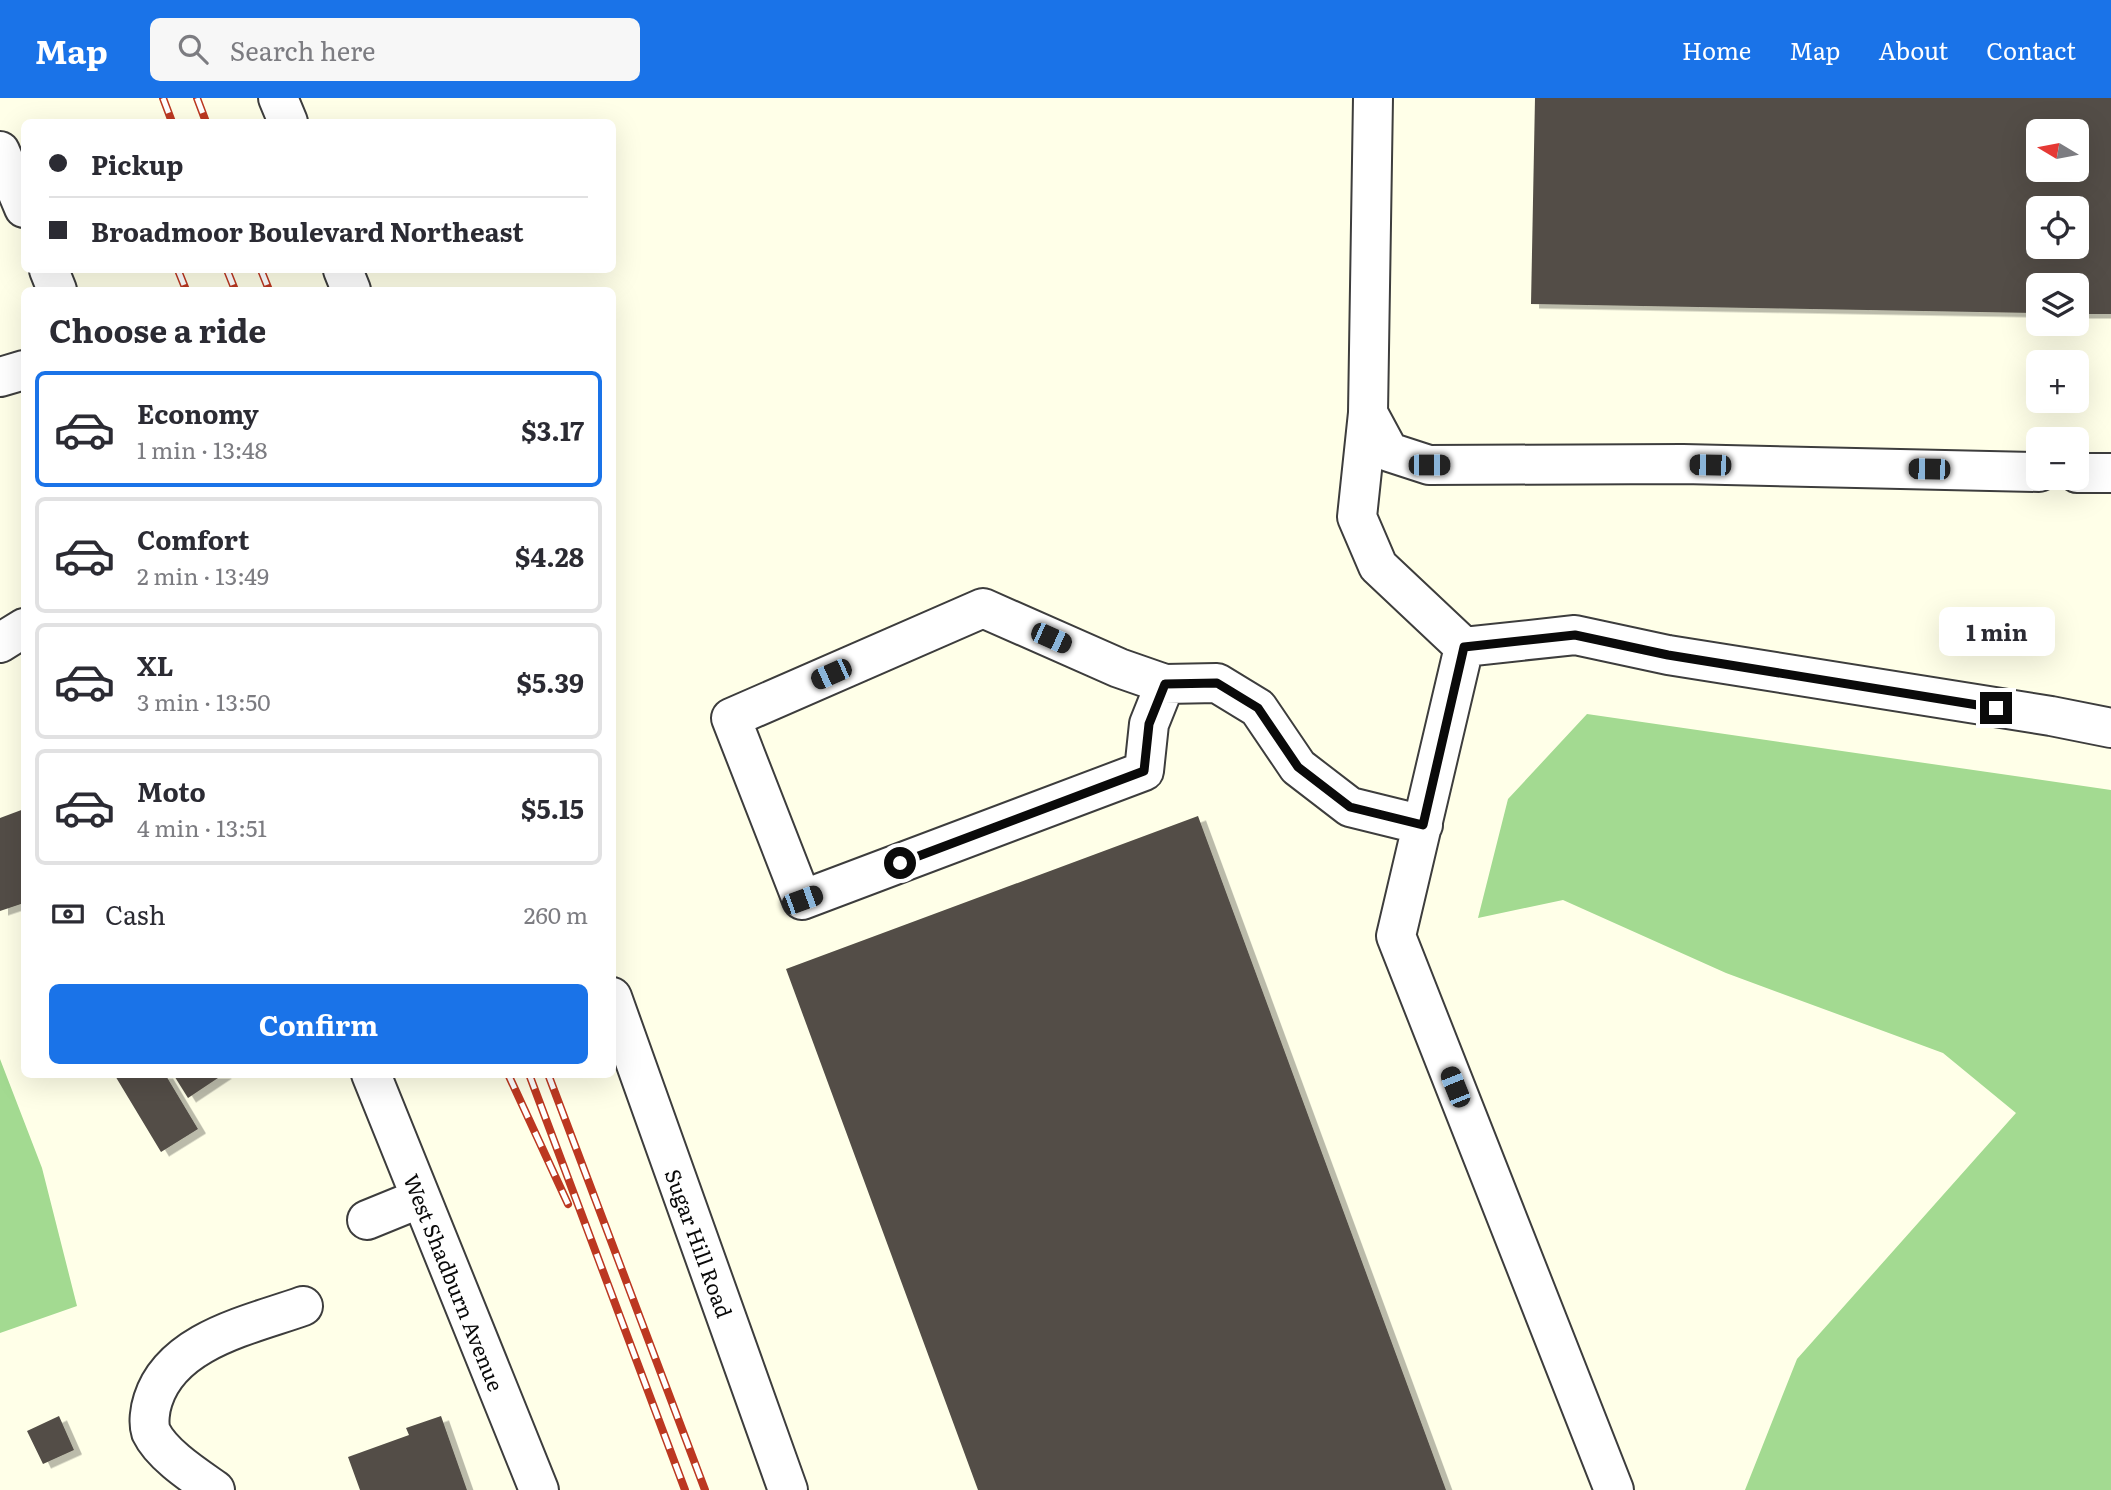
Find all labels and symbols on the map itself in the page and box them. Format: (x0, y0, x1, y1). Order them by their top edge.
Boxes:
north arrow (2026, 119, 2090, 182)
car (1689, 454, 1732, 476)
car (1409, 455, 1451, 476)
car (1908, 458, 1951, 480)
callout: 1 min (1938, 606, 2054, 656)
car (1028, 620, 1075, 656)
car (808, 656, 855, 692)
route end (1980, 692, 2012, 724)
route start (884, 847, 916, 879)
car (779, 883, 826, 917)
car (1438, 1064, 1473, 1110)
street label: Sugar Hill Road (659, 1164, 741, 1322)
street label: West Shadburn Avenue (397, 1169, 513, 1395)

